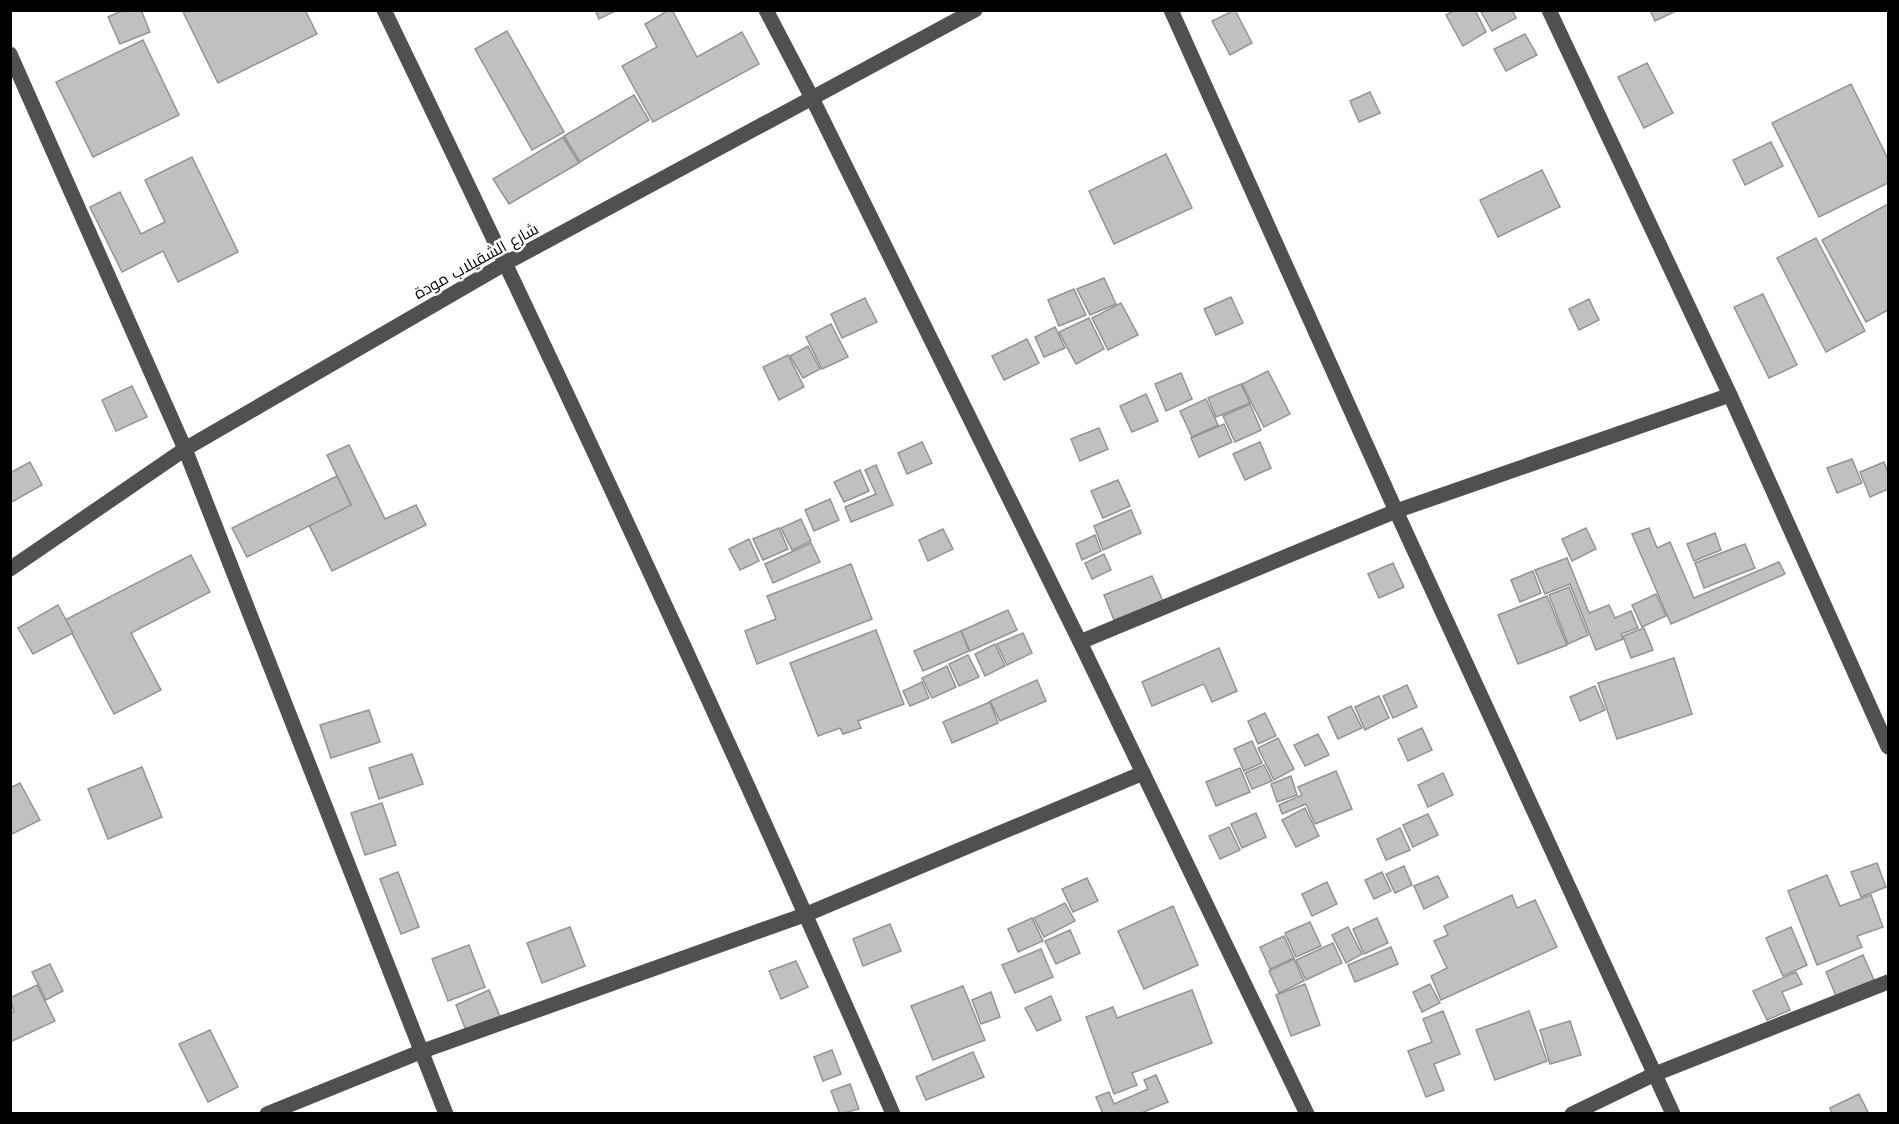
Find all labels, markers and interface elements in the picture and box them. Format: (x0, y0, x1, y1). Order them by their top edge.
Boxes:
street label: شارع الشقيلاب مودة (410, 219, 542, 305)

